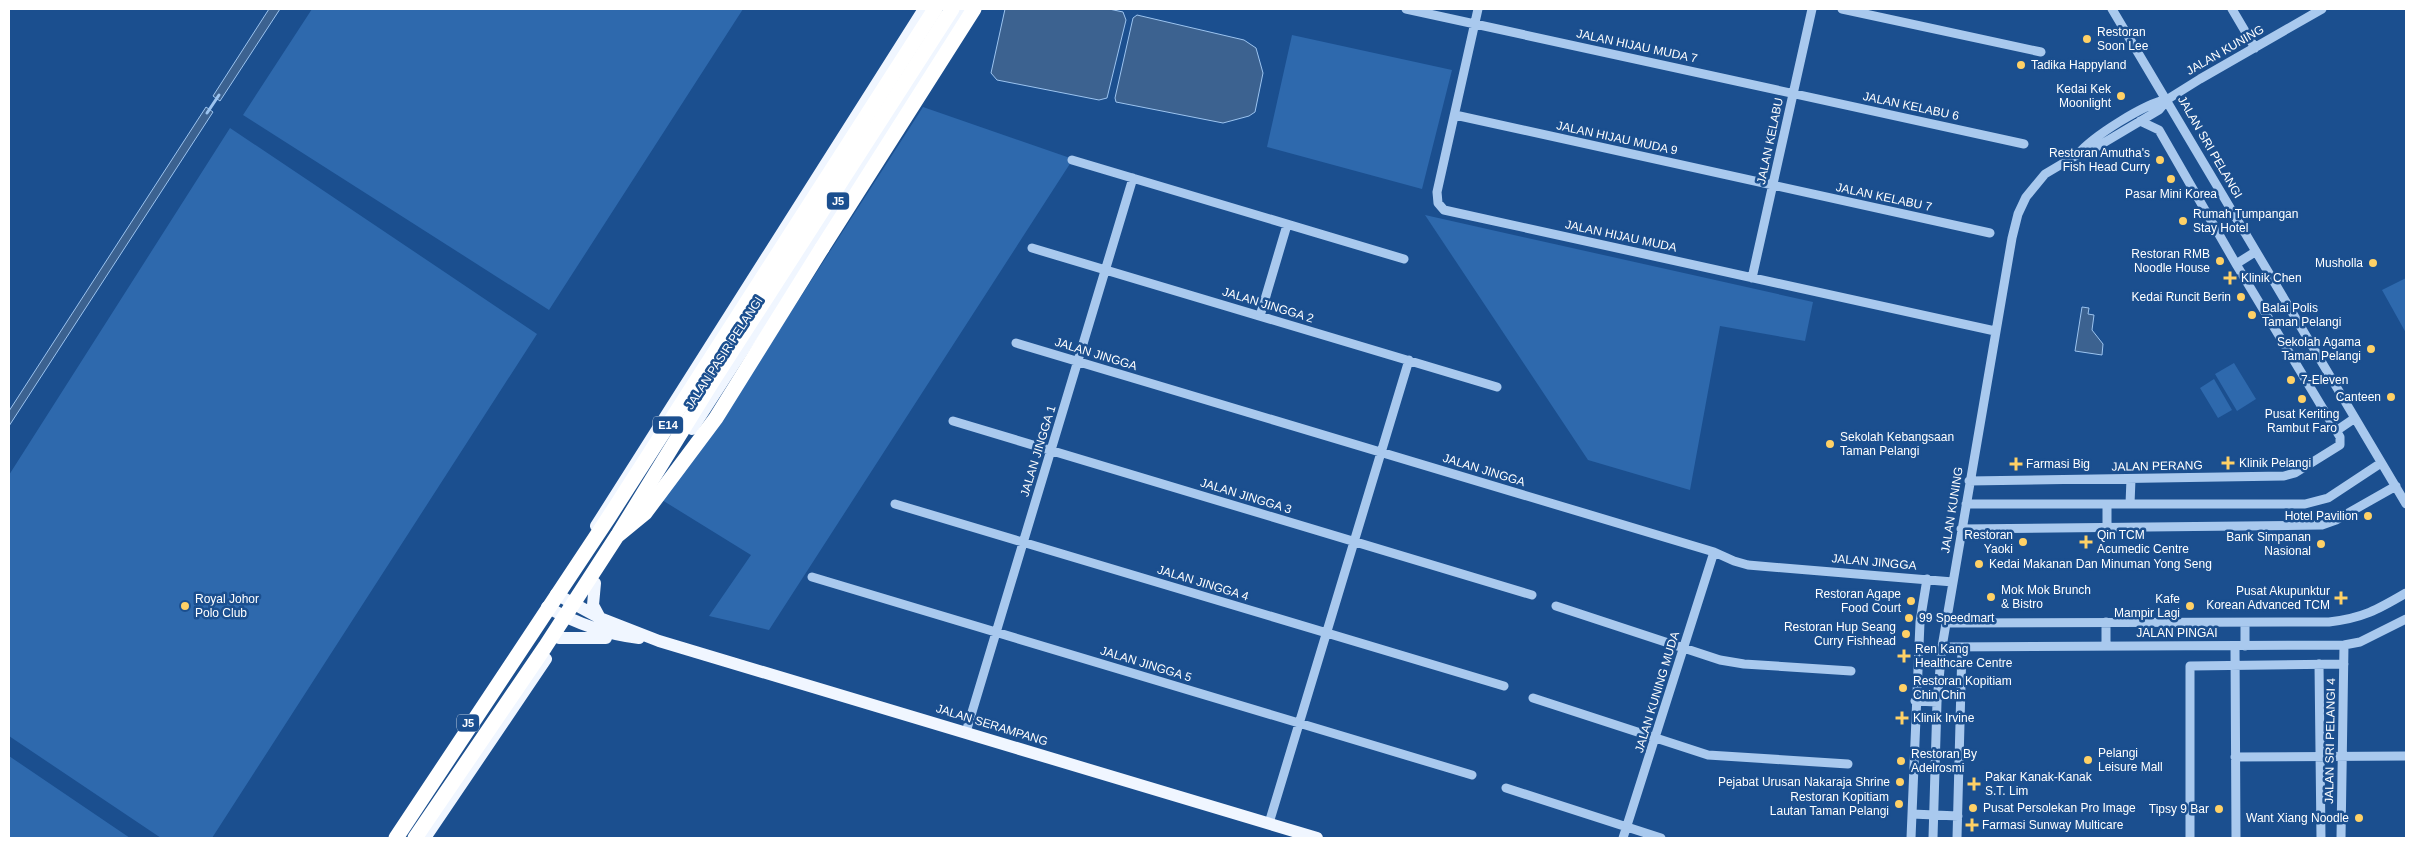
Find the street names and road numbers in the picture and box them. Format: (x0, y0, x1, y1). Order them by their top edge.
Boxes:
street label: JALAN KUNING (2184, 22, 2266, 78)
street label: JALAN HIJAU MUDA 7 (1575, 26, 1699, 66)
street label: JALAN KELABU 6 (1862, 89, 1961, 123)
street label: JALAN SRI PELANGI (2175, 93, 2245, 201)
street label: JALAN KELABU (1754, 96, 1786, 186)
street label: JALAN HIJAU MUDA 9 (1555, 118, 1679, 158)
street label: JALAN KELABU 7 (1835, 180, 1934, 214)
road number: J5 (827, 192, 849, 210)
street label: JALAN HIJAU MUDA (1564, 217, 1678, 255)
street label: JALAN JINGGA 2 (1221, 284, 1316, 326)
street label: JALAN PASIR PELANGI (682, 294, 766, 412)
street label: JALAN JINGGA (1053, 335, 1139, 373)
street label: JALAN JINGGA 1 (1017, 403, 1059, 498)
road number: E14 (653, 416, 683, 434)
street label: JALAN JINGGA (1441, 451, 1527, 489)
street label: JALAN PERANG (2111, 458, 2203, 474)
street label: JALAN KUNING (1938, 466, 1966, 554)
street label: JALAN JINGGA 3 (1199, 475, 1294, 517)
street label: JALAN JINGGA (1831, 551, 1917, 573)
street label: JALAN JINGGA 4 (1156, 562, 1251, 604)
street label: JALAN PINGAI (2136, 626, 2218, 640)
street label: JALAN KUNING MUDA (1632, 630, 1682, 754)
street label: JALAN JINGGA 5 (1099, 643, 1194, 685)
street label: JALAN SRI PELANGI 4 (2322, 678, 2338, 804)
street label: JALAN SERAMPANG (934, 701, 1050, 749)
road number: J5 (457, 714, 479, 731)

